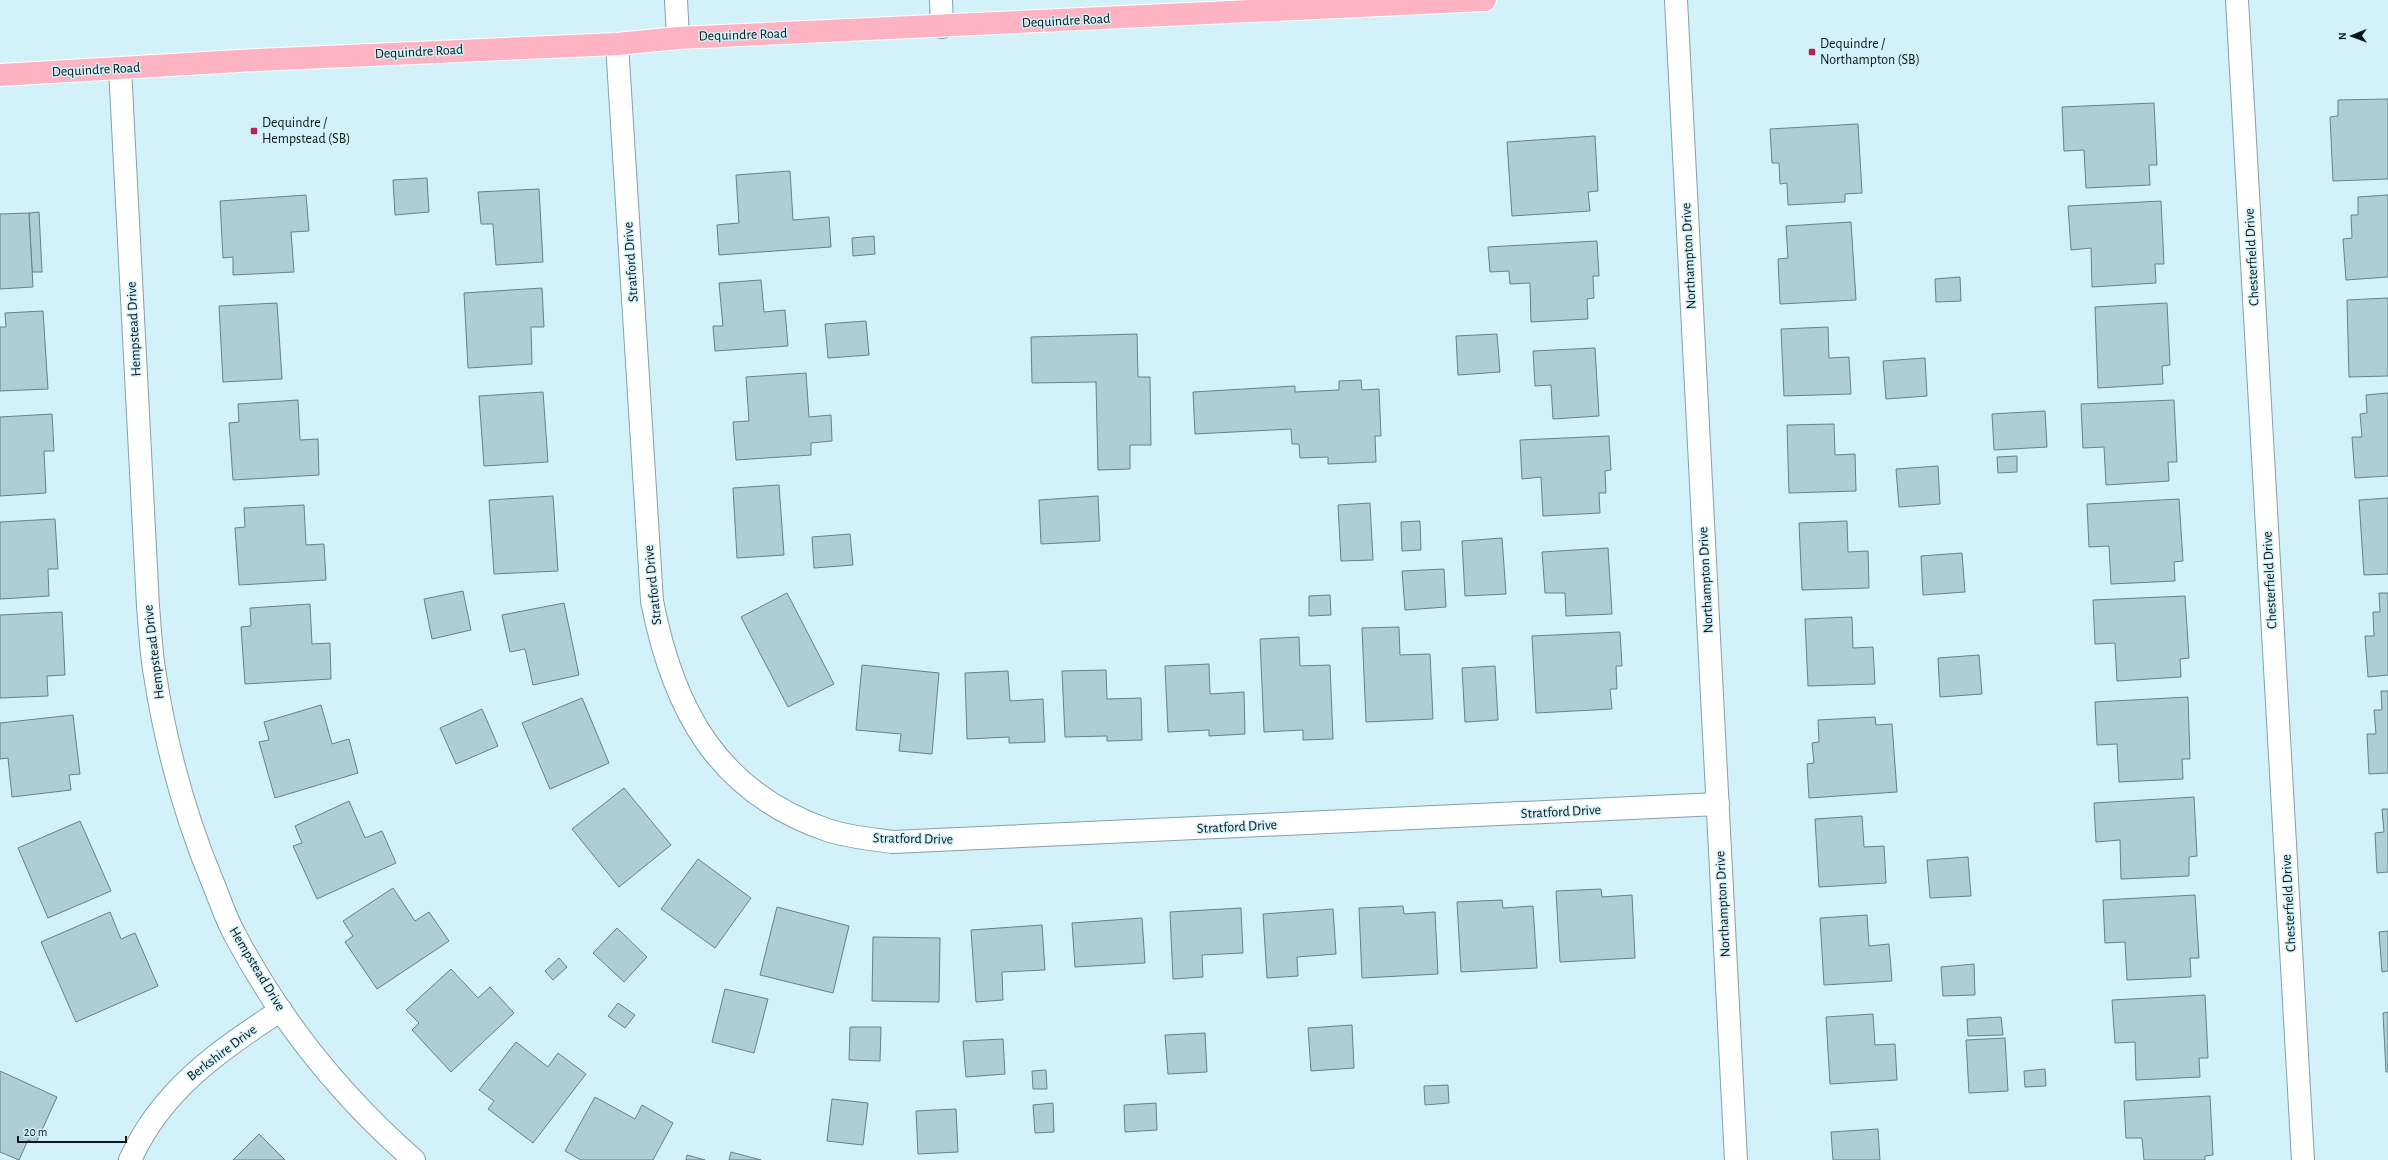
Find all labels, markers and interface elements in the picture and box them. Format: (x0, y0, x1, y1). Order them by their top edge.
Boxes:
street label: Dequindre Road (1021, 12, 1111, 30)
north arrow (2332, 16, 2372, 56)
street label: Dequindre Road (698, 26, 788, 44)
text: N (2337, 32, 2348, 40)
place label: Dequindre / Northampton (SB) (1820, 37, 1920, 67)
street label: Dequindre Road (374, 43, 464, 61)
marker: Dequindre / Northampton (SB) (1807, 47, 1817, 57)
street label: Dequindre Road (51, 61, 141, 79)
place label: Dequindre / Hempstead (SB) (262, 116, 350, 146)
marker: Dequindre / Hempstead (SB) (249, 126, 259, 136)
street label: Northampton Drive (1679, 202, 1699, 310)
street label: Chesterfield Drive (2242, 208, 2262, 306)
street label: Stratford Drive (621, 221, 641, 303)
street label: Hempstead Drive (125, 281, 143, 377)
street label: Northampton Drive (1696, 526, 1716, 634)
street label: Chesterfield Drive (2260, 531, 2280, 629)
street label: Stratford Drive (642, 544, 664, 626)
street label: Hempstead Drive (141, 604, 167, 700)
street label: Stratford Drive (1521, 803, 1601, 821)
street label: Stratford Drive (1197, 818, 1277, 836)
street label: Stratford Drive (873, 831, 953, 847)
street label: Northampton Drive (1713, 850, 1733, 958)
street label: Chesterfield Drive (2279, 854, 2299, 952)
street label: Hempstead Drive (227, 925, 287, 1013)
street label: Berkshire Drive (185, 1022, 259, 1084)
scale bar (18, 1118, 126, 1144)
text: 20 m (24, 1126, 47, 1138)

